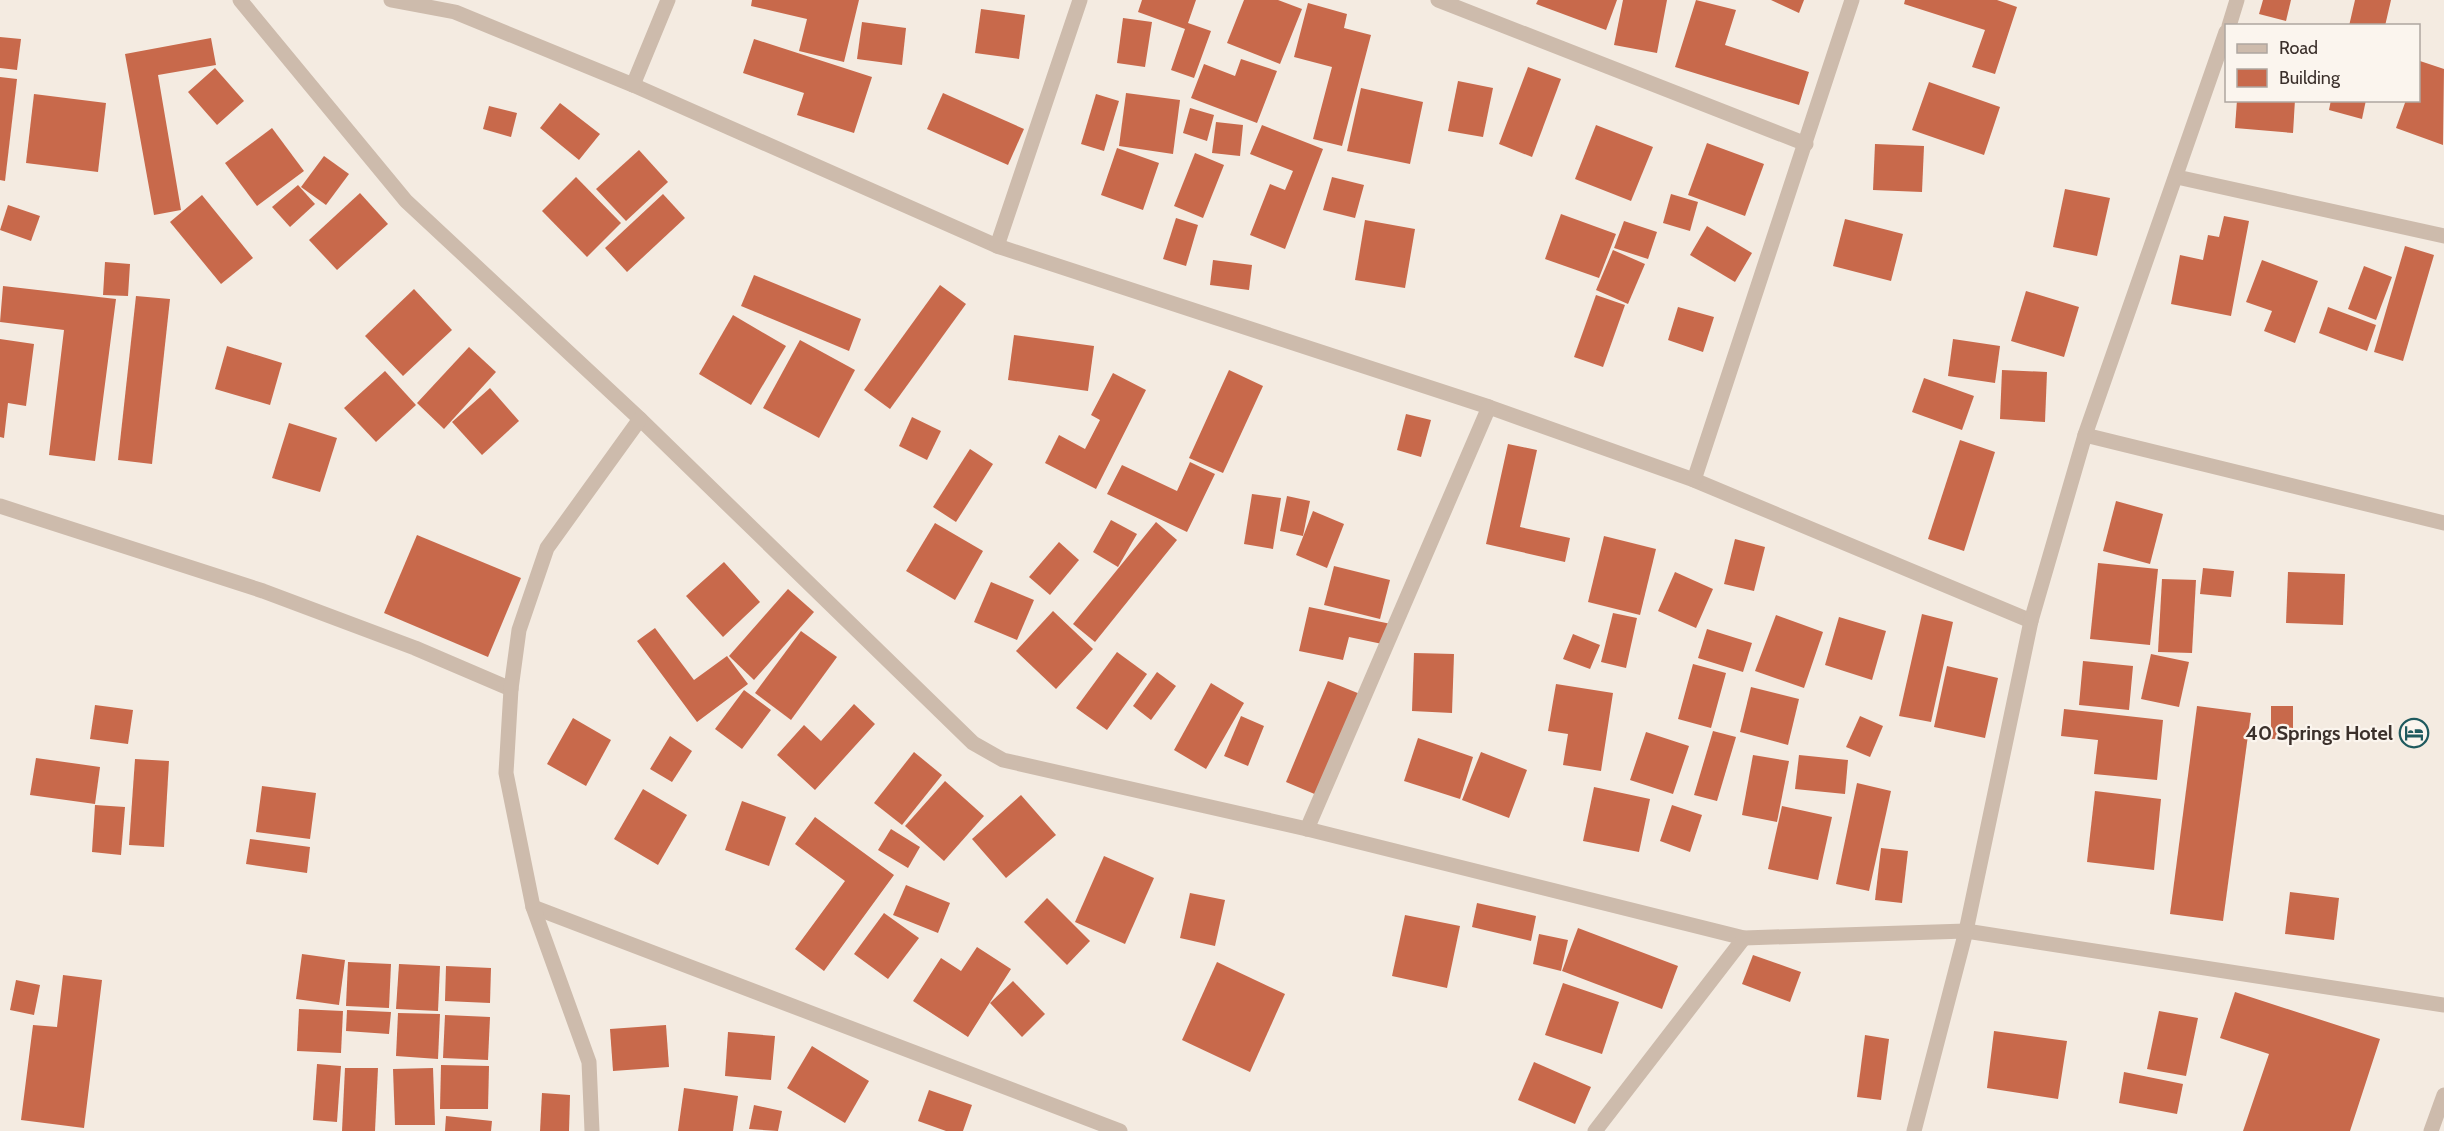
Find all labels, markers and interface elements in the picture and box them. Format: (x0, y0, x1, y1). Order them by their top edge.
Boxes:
legend (2225, 24, 2420, 102)
text: Road (2279, 37, 2318, 59)
text: Building (2279, 67, 2341, 89)
hotel icon: 40 Springs Hotel (2398, 717, 2430, 749)
place label: 40 Springs Hotel (2246, 721, 2393, 745)

